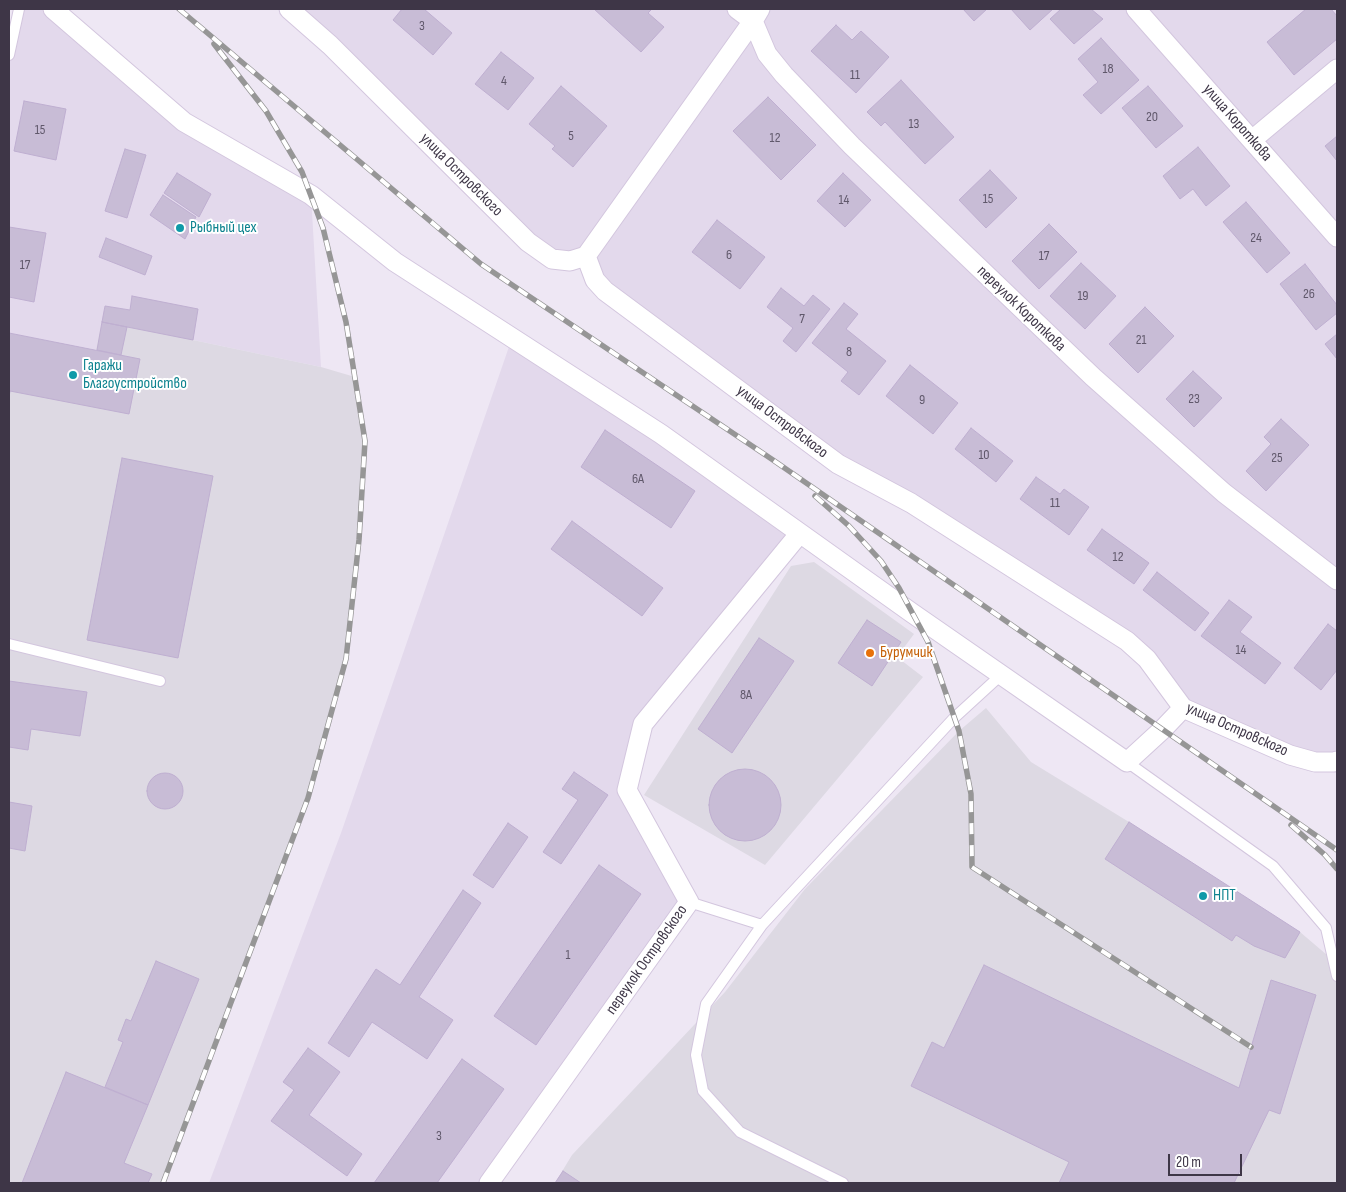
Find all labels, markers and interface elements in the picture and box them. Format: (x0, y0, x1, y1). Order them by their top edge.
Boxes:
house number: 3 (419, 18, 425, 34)
house number: 18 (1102, 61, 1114, 77)
house number: 11 (850, 67, 860, 83)
house number: 4 (501, 73, 507, 89)
street label: улица Короткова (1198, 80, 1276, 166)
house number: 20 (1146, 109, 1158, 125)
house number: 13 (909, 116, 919, 132)
house number: 15 (35, 122, 45, 138)
house number: 5 (568, 128, 574, 144)
street label: улица Островского (415, 129, 507, 221)
house number: 12 (770, 130, 780, 146)
house number: 15 (983, 191, 993, 207)
house number: 14 (839, 192, 849, 208)
place label: Рыбный цех (190, 218, 257, 238)
marker: Рыбный цех (174, 222, 186, 234)
house number: 24 (1250, 230, 1262, 246)
house number: 6 (726, 247, 732, 263)
house number: 17 (1039, 248, 1049, 264)
house number: 17 (20, 257, 30, 273)
street label: переулок Короткова (973, 262, 1069, 356)
house number: 26 (1303, 286, 1315, 302)
house number: 19 (1077, 288, 1089, 304)
house number: 7 (799, 311, 805, 327)
house number: 21 (1136, 332, 1146, 348)
house number: 8 (846, 344, 852, 360)
place label: Гаражи Благоустройство (83, 356, 187, 394)
marker: Гаражи Благоустройство (67, 369, 79, 381)
street label: улица Островского (732, 381, 832, 463)
house number: 23 (1188, 391, 1200, 407)
house number: 9 (919, 392, 925, 408)
house number: 10 (978, 447, 990, 463)
house number: 25 (1271, 450, 1283, 466)
house number: 6А (632, 471, 644, 487)
house number: 11 (1050, 495, 1060, 511)
house number: 12 (1113, 549, 1123, 565)
house number: 14 (1236, 642, 1246, 658)
place label: Бурумчик (880, 643, 933, 663)
marker: Бурумчик (864, 647, 876, 659)
house number: 8А (740, 687, 752, 703)
street label: улица Островского (1183, 699, 1291, 761)
place label: НПТ (1213, 886, 1236, 906)
marker: НПТ (1197, 890, 1209, 902)
street label: переулок Островского (602, 902, 692, 1018)
house number: 1 (566, 947, 570, 963)
house number: 3 (436, 1128, 442, 1144)
scale bar (1171, 1144, 1245, 1176)
text: 20 m (1176, 1153, 1201, 1172)

